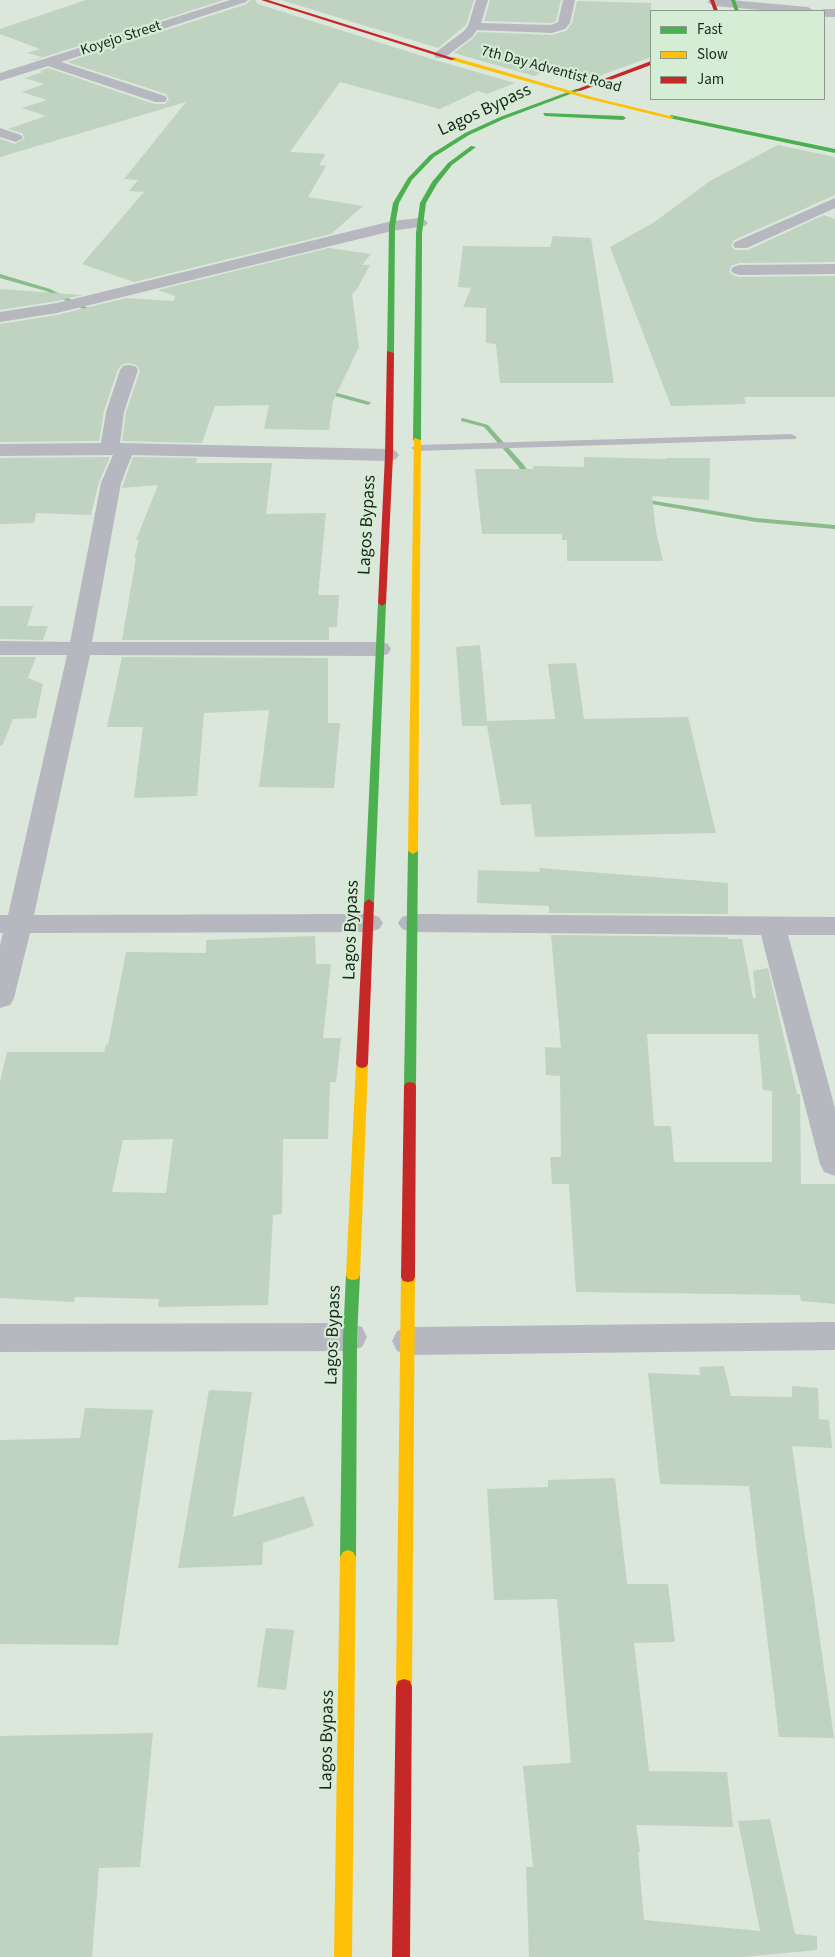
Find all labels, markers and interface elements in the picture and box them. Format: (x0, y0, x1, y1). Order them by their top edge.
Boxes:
legend (650, 10, 825, 100)
street label: Koyejo Street (79, 18, 163, 60)
text: Fast (697, 19, 723, 40)
street label: 7th Day Adventist Road (479, 43, 623, 97)
text: Slow (697, 44, 728, 65)
text: Jam (697, 69, 724, 90)
street label: Lagos Bypass (435, 80, 535, 142)
street label: Lagos Bypass (355, 474, 381, 576)
street label: Lagos Bypass (339, 880, 365, 980)
street label: Lagos Bypass (321, 1285, 347, 1385)
street label: Lagos Bypass (316, 1690, 340, 1790)

